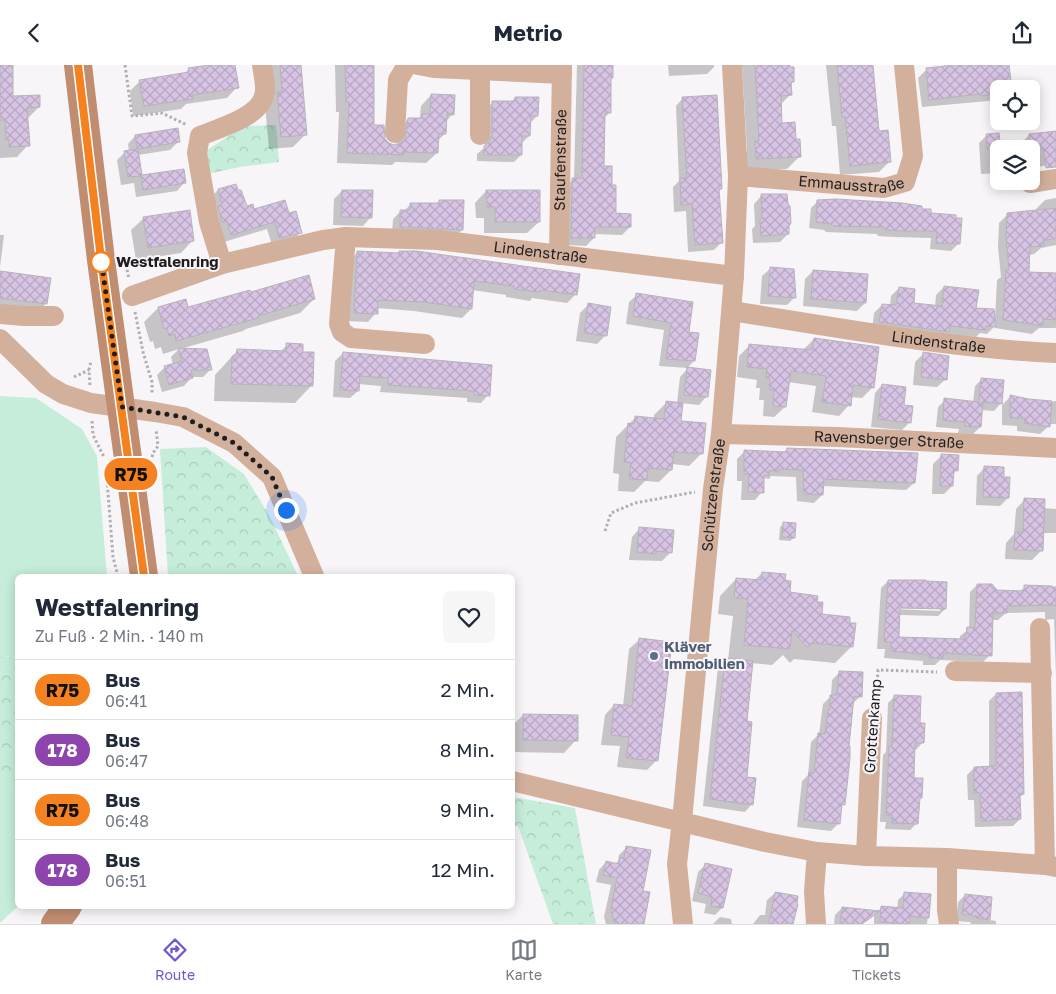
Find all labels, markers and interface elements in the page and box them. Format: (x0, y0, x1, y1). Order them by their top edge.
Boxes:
icon: back (20, 19, 48, 47)
text: Metrio (493, 19, 563, 46)
icon: share (1008, 19, 1036, 47)
map controls (990, 80, 1040, 190)
button: locate (990, 80, 1040, 130)
street label: Staufenstraße (550, 109, 569, 211)
button: layers (990, 140, 1040, 190)
street label: Emmausstraße (798, 171, 907, 196)
street label: Lindenstraße (493, 237, 589, 266)
marker: Westfalenring (90, 251, 112, 273)
place label: Westfalenring (116, 252, 218, 270)
street label: Lindenstraße (891, 326, 987, 356)
street label: Ravensberger Straße (814, 426, 965, 451)
street label: Schützenstraße (697, 437, 728, 552)
line badge: R75 (102, 458, 160, 490)
text: R75 (114, 463, 148, 485)
your location (274, 498, 299, 523)
button: heart (443, 591, 495, 643)
text: Westfalenring (35, 592, 199, 621)
text: Zu Fuß · 2 Min. · 140 m (35, 626, 204, 646)
place label: Kläver Immobilien (664, 637, 745, 672)
marker: Kläver Immobilien (648, 650, 660, 662)
text: Bus (105, 668, 140, 691)
text: 2 Min. (440, 678, 495, 701)
street label: Grottenkamp (860, 678, 884, 774)
text: R75 (46, 679, 79, 701)
text: 06:41 (105, 691, 147, 711)
text: Bus (105, 728, 140, 751)
text: 8 Min. (440, 738, 495, 761)
text: 178 (47, 739, 78, 761)
text: 06:47 (105, 751, 148, 771)
text: Bus (105, 788, 140, 811)
text: 9 Min. (440, 798, 495, 821)
text: R75 (46, 799, 79, 821)
text: 06:48 (105, 811, 149, 831)
text: Bus (105, 848, 140, 871)
text: 12 Min. (431, 858, 495, 881)
text: 178 (47, 859, 78, 881)
text: 06:51 (105, 871, 146, 891)
tab: Route (155, 936, 195, 983)
tab: Karte (505, 936, 542, 983)
tab: Tickets (852, 936, 901, 983)

